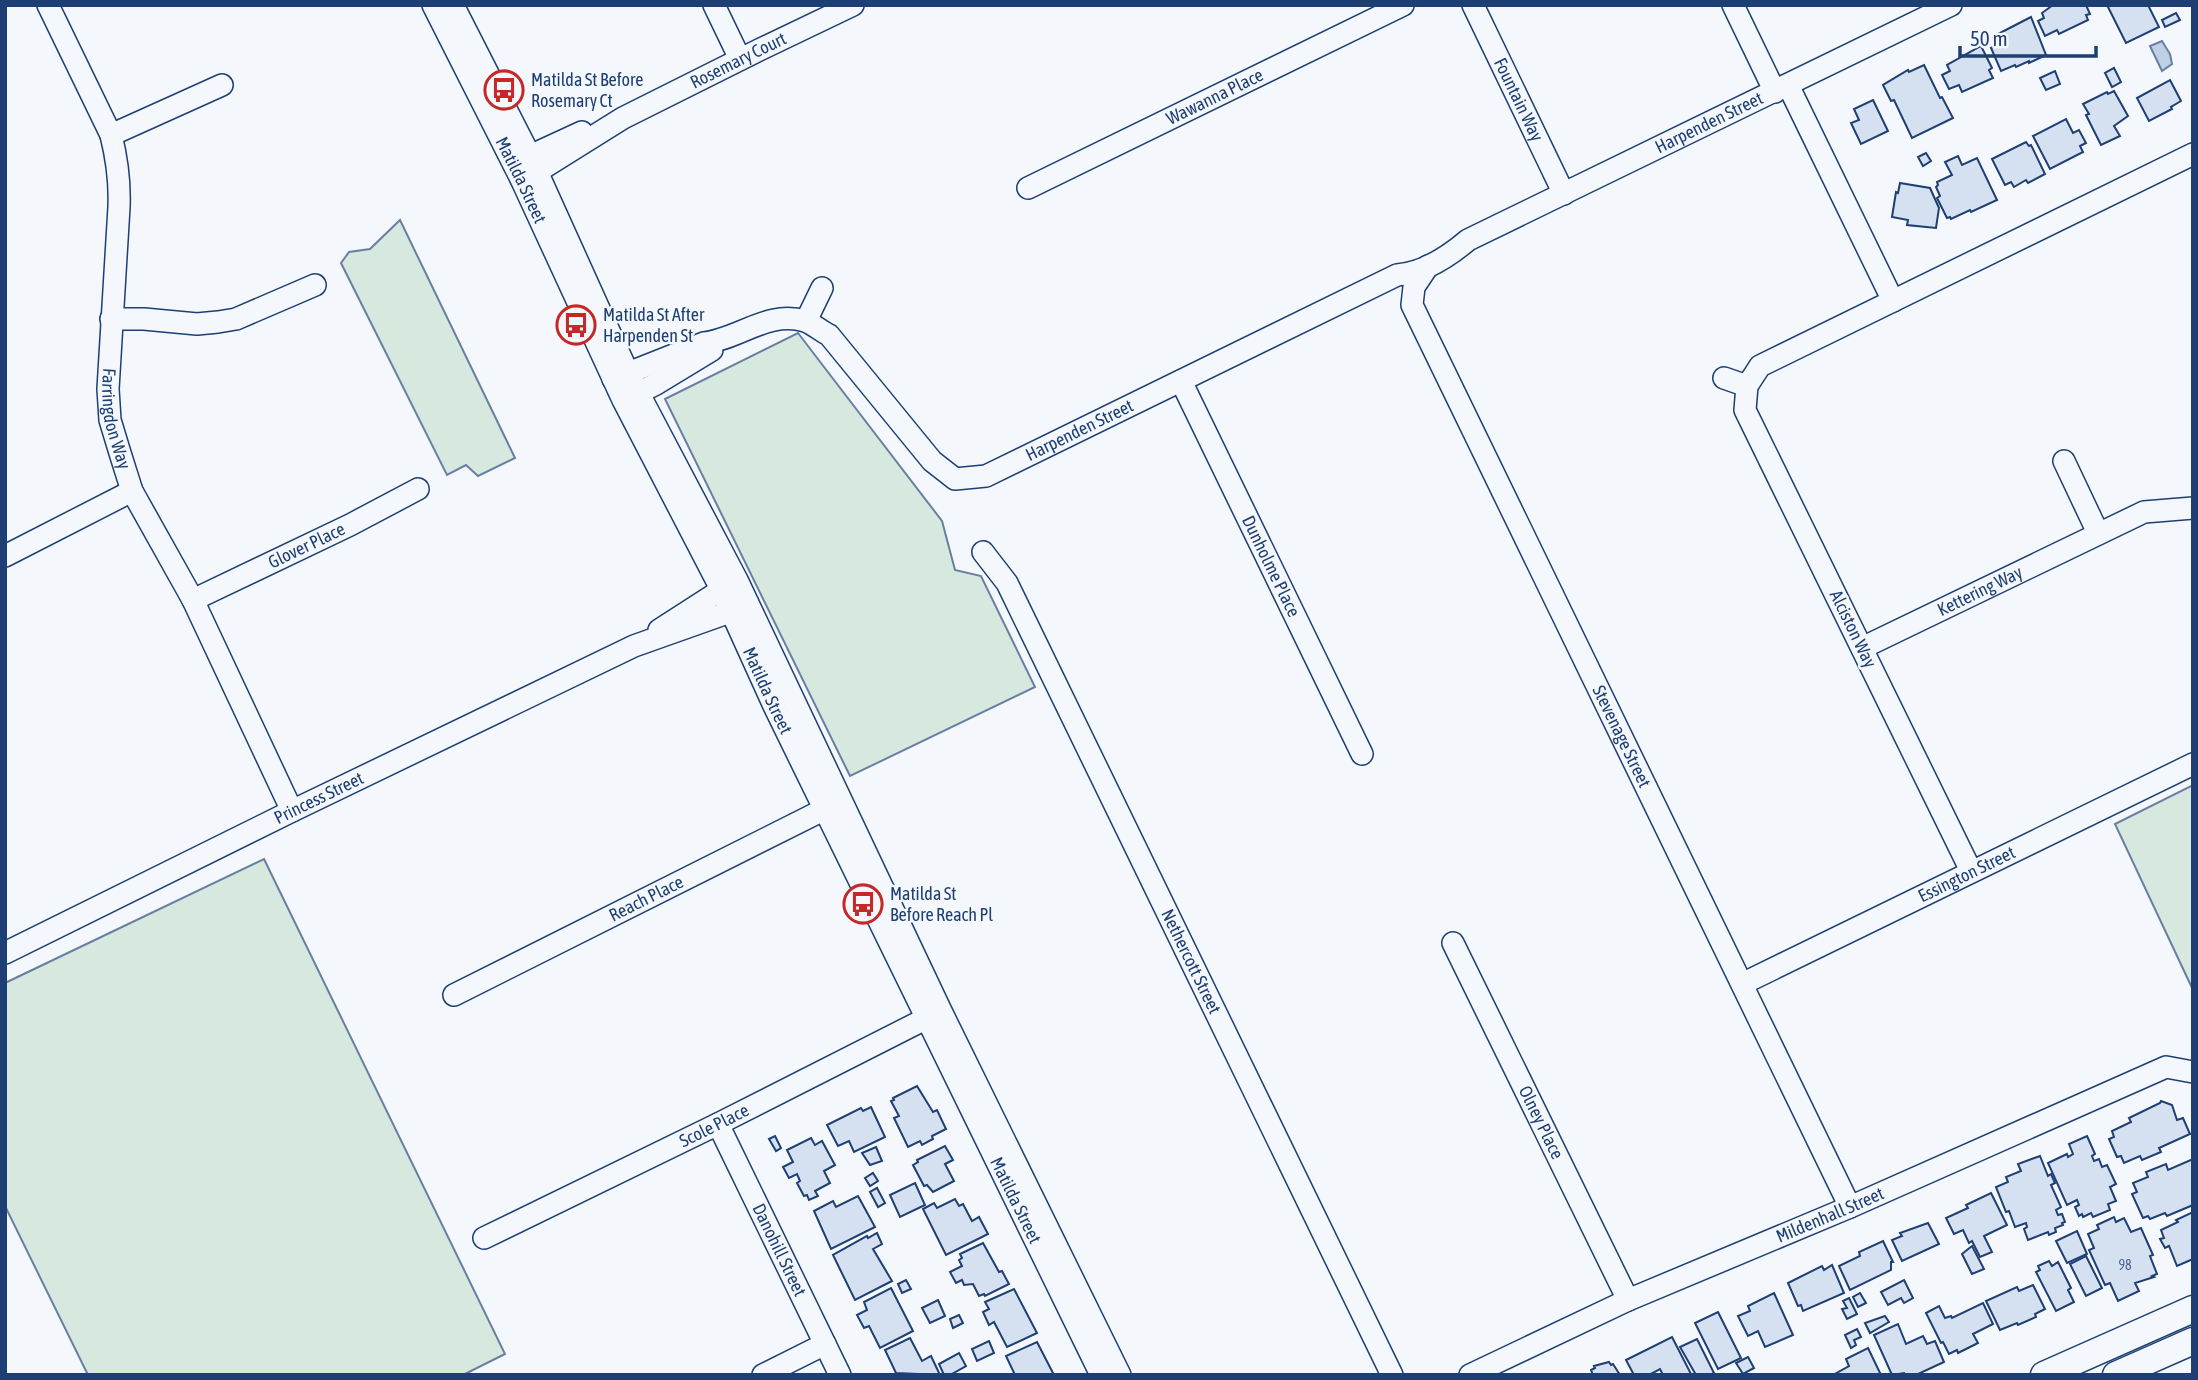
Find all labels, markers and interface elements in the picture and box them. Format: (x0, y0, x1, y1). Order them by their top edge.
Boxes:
scale bar (1960, 14, 2096, 58)
text: 50 m (1970, 26, 2008, 50)
street label: Rosemary Court (687, 28, 789, 93)
street label: Fountain Way (1490, 54, 1548, 145)
street label: Wawanna Place (1163, 64, 1266, 129)
bus stop icon: Matilda St Before Rosemary Ct (483, 69, 525, 111)
place label: Matilda St Before Rosemary Ct (531, 69, 644, 111)
street label: Harpenden Street (1652, 87, 1766, 157)
street label: Matilda Street (491, 133, 551, 226)
bus stop icon: Matilda St After Harpenden St (555, 304, 597, 346)
place label: Matilda St After Harpenden St (603, 304, 705, 346)
street label: Farringdon Way (98, 368, 135, 472)
street label: Harpenden Street (1022, 395, 1136, 465)
street label: Dunholme Place (1238, 512, 1305, 620)
street label: Glover Place (265, 518, 348, 572)
street label: Kettering Way (1934, 561, 2026, 620)
street label: Alciston Way (1826, 587, 1881, 671)
street label: Matilda Street (739, 644, 797, 737)
street label: Stevenage Street (1588, 682, 1656, 791)
street label: Princess Street (271, 767, 367, 828)
street label: Essington Street (1915, 841, 2018, 906)
street label: Reach Place (605, 871, 687, 926)
bus stop icon: Matilda St Before Reach Pl (842, 883, 884, 925)
place label: Matilda St Before Reach Pl (890, 883, 993, 925)
street label: Nethercott Street (1157, 905, 1226, 1017)
street label: Olney Place (1515, 1082, 1568, 1162)
street label: Scole Place (676, 1099, 752, 1151)
street label: Matilda Street (986, 1154, 1046, 1247)
street label: Mildenhall Street (1773, 1182, 1887, 1247)
street label: Danohill Street (748, 1200, 811, 1299)
house number: 98 (2118, 1257, 2132, 1273)

